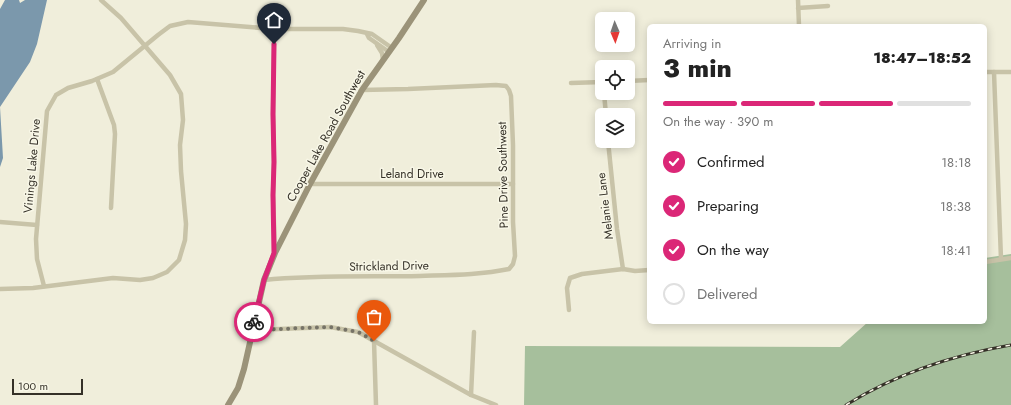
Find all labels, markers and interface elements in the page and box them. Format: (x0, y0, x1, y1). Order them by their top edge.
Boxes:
pin (257, 3, 291, 44)
icon: home (263, 9, 285, 31)
north arrow (595, 12, 635, 52)
map controls (595, 12, 635, 148)
text: Arriving in (663, 34, 721, 53)
text: 18:47–18:52 (873, 47, 971, 69)
text: 3 min (663, 49, 732, 87)
button: locate (595, 60, 635, 100)
street label: Cooper Lake Road Southwest (282, 67, 370, 205)
button: layers (595, 108, 635, 148)
text: On the way · 390 m (663, 112, 773, 131)
street label: Vinings Lake Drive (19, 118, 45, 214)
street label: Pine Drive Southwest (493, 121, 513, 228)
icon: check (663, 151, 685, 173)
text: Confirmed (697, 151, 765, 173)
text: 18:18 (941, 153, 971, 172)
street label: Leland Drive (380, 165, 444, 183)
street label: Melanie Lane (592, 172, 618, 240)
icon: check (663, 195, 685, 217)
text: Preparing (697, 195, 759, 217)
text: 18:38 (940, 197, 971, 216)
icon: check (663, 239, 685, 261)
text: On the way (697, 239, 769, 261)
text: 18:41 (941, 241, 971, 260)
street label: Strickland Drive (349, 256, 429, 276)
text: Delivered (697, 283, 758, 305)
pin (357, 300, 391, 341)
courier (234, 302, 274, 342)
icon: bag (363, 306, 385, 328)
icon: bike (243, 311, 265, 333)
scale bar (12, 377, 83, 396)
text: 100 m (18, 378, 48, 394)

